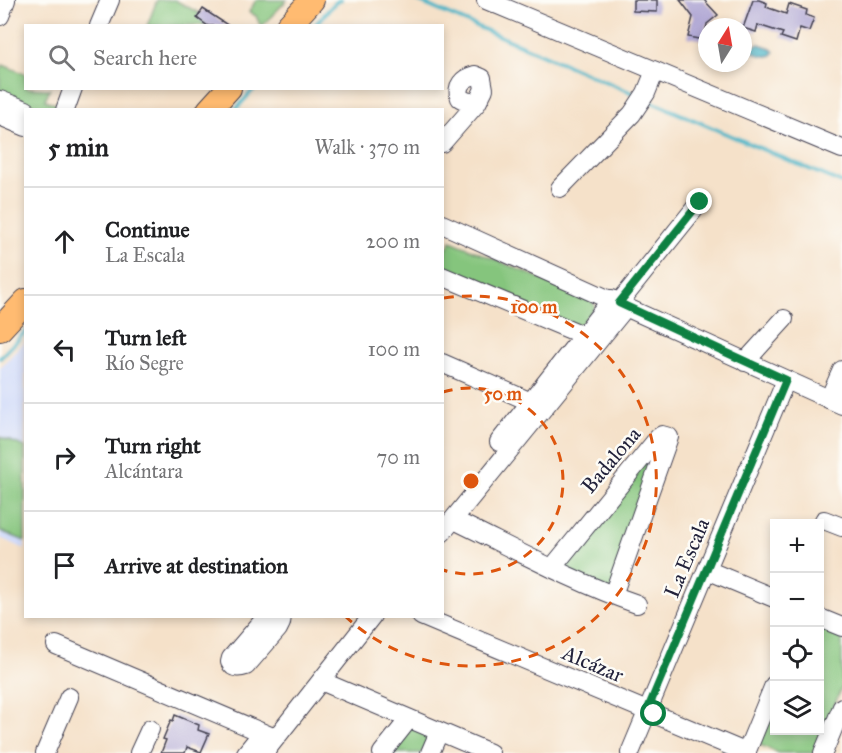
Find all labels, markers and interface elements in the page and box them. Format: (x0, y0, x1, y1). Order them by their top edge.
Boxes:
north arrow (698, 18, 752, 72)
search box (24, 24, 444, 90)
icon: search (45, 41, 78, 74)
text: Search here (93, 44, 197, 71)
text: 5 min (48, 131, 109, 163)
text: Walk · 370 m (314, 135, 420, 159)
route end (686, 188, 712, 214)
text: Continue (105, 216, 190, 243)
icon: ahead (48, 225, 81, 258)
text: 200 m (366, 229, 420, 253)
text: La Escala (105, 243, 185, 267)
text: 100 m (511, 296, 558, 318)
text: Turn left (105, 324, 187, 351)
icon: left (48, 333, 81, 366)
text: 100 m (368, 337, 420, 361)
text: Río Segre (105, 351, 184, 375)
text: 50 m (484, 383, 523, 405)
street label: Badalona (576, 421, 646, 499)
text: Turn right (105, 432, 201, 459)
icon: right (48, 441, 81, 474)
text: 70 m (377, 445, 420, 469)
text: Alcántara (105, 459, 183, 483)
centre of rings (461, 471, 481, 491)
street label: La Escala (659, 514, 715, 602)
map controls (770, 519, 824, 735)
button: + (770, 519, 824, 573)
icon: arrive (48, 549, 81, 582)
text: Arrive at destination (105, 552, 288, 579)
button: − (770, 573, 824, 627)
button: locate (770, 627, 824, 681)
street label: Alcázar (558, 639, 628, 689)
button: layers (770, 681, 824, 735)
route start (640, 700, 666, 726)

